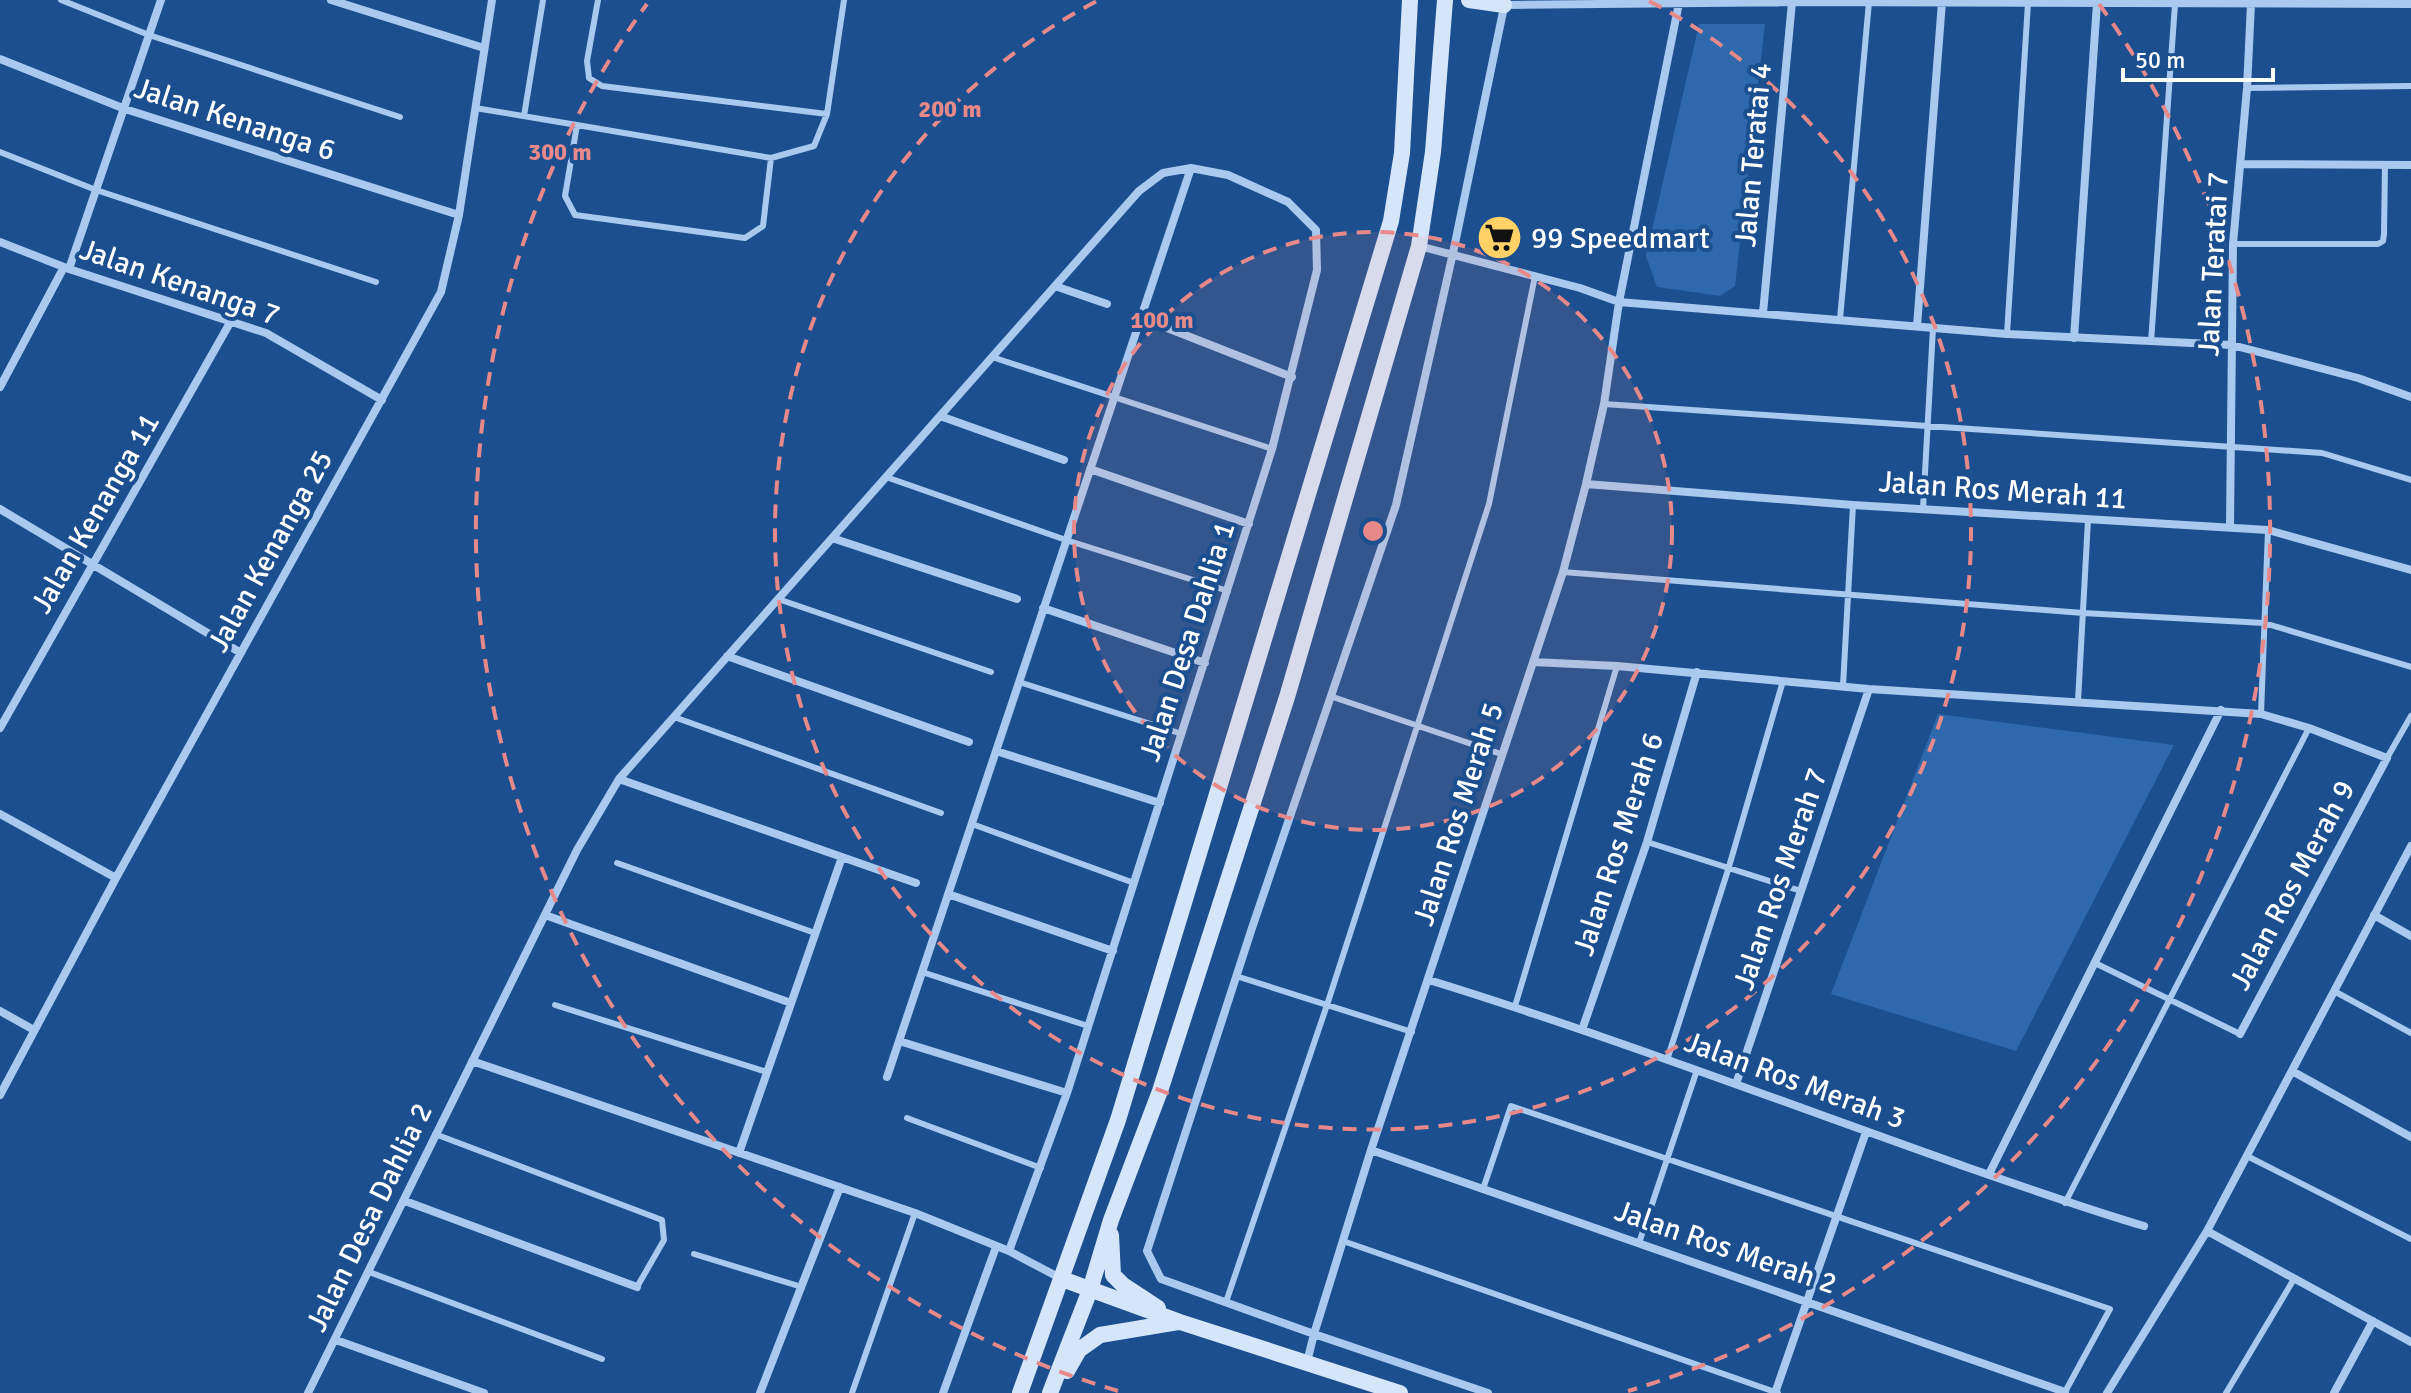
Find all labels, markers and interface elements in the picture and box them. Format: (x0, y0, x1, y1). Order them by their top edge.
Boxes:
scale bar (2123, 32, 2273, 82)
text: 50 m (2135, 45, 2185, 75)
street label: Jalan Teratai 4 (1727, 61, 1780, 249)
street label: Jalan Kenanga 6 (130, 70, 340, 169)
text: 200 m (918, 94, 982, 124)
text: 300 m (528, 137, 592, 167)
street label: Jalan Teratai 7 (2190, 171, 2237, 357)
supermarket icon: 99 Speedmart (1476, 214, 1524, 262)
place label: 99 Speedmart (1531, 220, 1710, 257)
street label: Jalan Kenanga 7 (75, 231, 285, 334)
text: 100 m (1130, 305, 1194, 335)
street label: Jalan Kenanga 11 (23, 406, 168, 620)
street label: Jalan Kenanga 25 (200, 444, 341, 659)
street label: Jalan Ros Merah 11 (1878, 463, 2128, 518)
street label: Jalan Desa Dahlia 1 (1131, 517, 1244, 766)
centre of rings (1359, 517, 1387, 545)
street label: Jalan Ros Merah 5 (1405, 698, 1512, 930)
street label: Jalan Ros Merah 6 (1565, 728, 1672, 960)
street label: Jalan Ros Merah 7 (1725, 763, 1836, 995)
street label: Jalan Ros Merah 9 (2222, 774, 2363, 996)
street label: Jalan Ros Merah 3 (1679, 1023, 1910, 1138)
street label: Jalan Desa Dahlia 2 (298, 1097, 441, 1338)
street label: Jalan Ros Merah 2 (1610, 1192, 1842, 1303)

